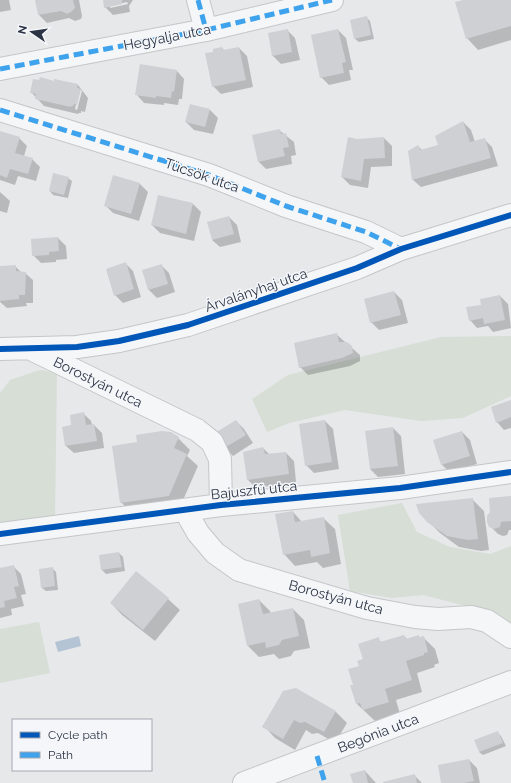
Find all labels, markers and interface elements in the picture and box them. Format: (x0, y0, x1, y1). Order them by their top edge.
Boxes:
north arrow (12, 12, 52, 52)
street label: Hegyalja utca (122, 21, 212, 53)
text: N (15, 24, 30, 35)
street label: Tücsök utca (163, 155, 241, 195)
street label: Árvalányhaj utca (202, 264, 309, 315)
street label: Borostyán utca (51, 354, 145, 410)
street label: Bajuszfű utca (210, 478, 298, 502)
street label: Borostyán utca (287, 577, 385, 617)
street label: Begónia utca (335, 710, 421, 756)
legend (12, 719, 152, 771)
text: Cycle path (48, 728, 107, 742)
text: Path (48, 748, 73, 762)

